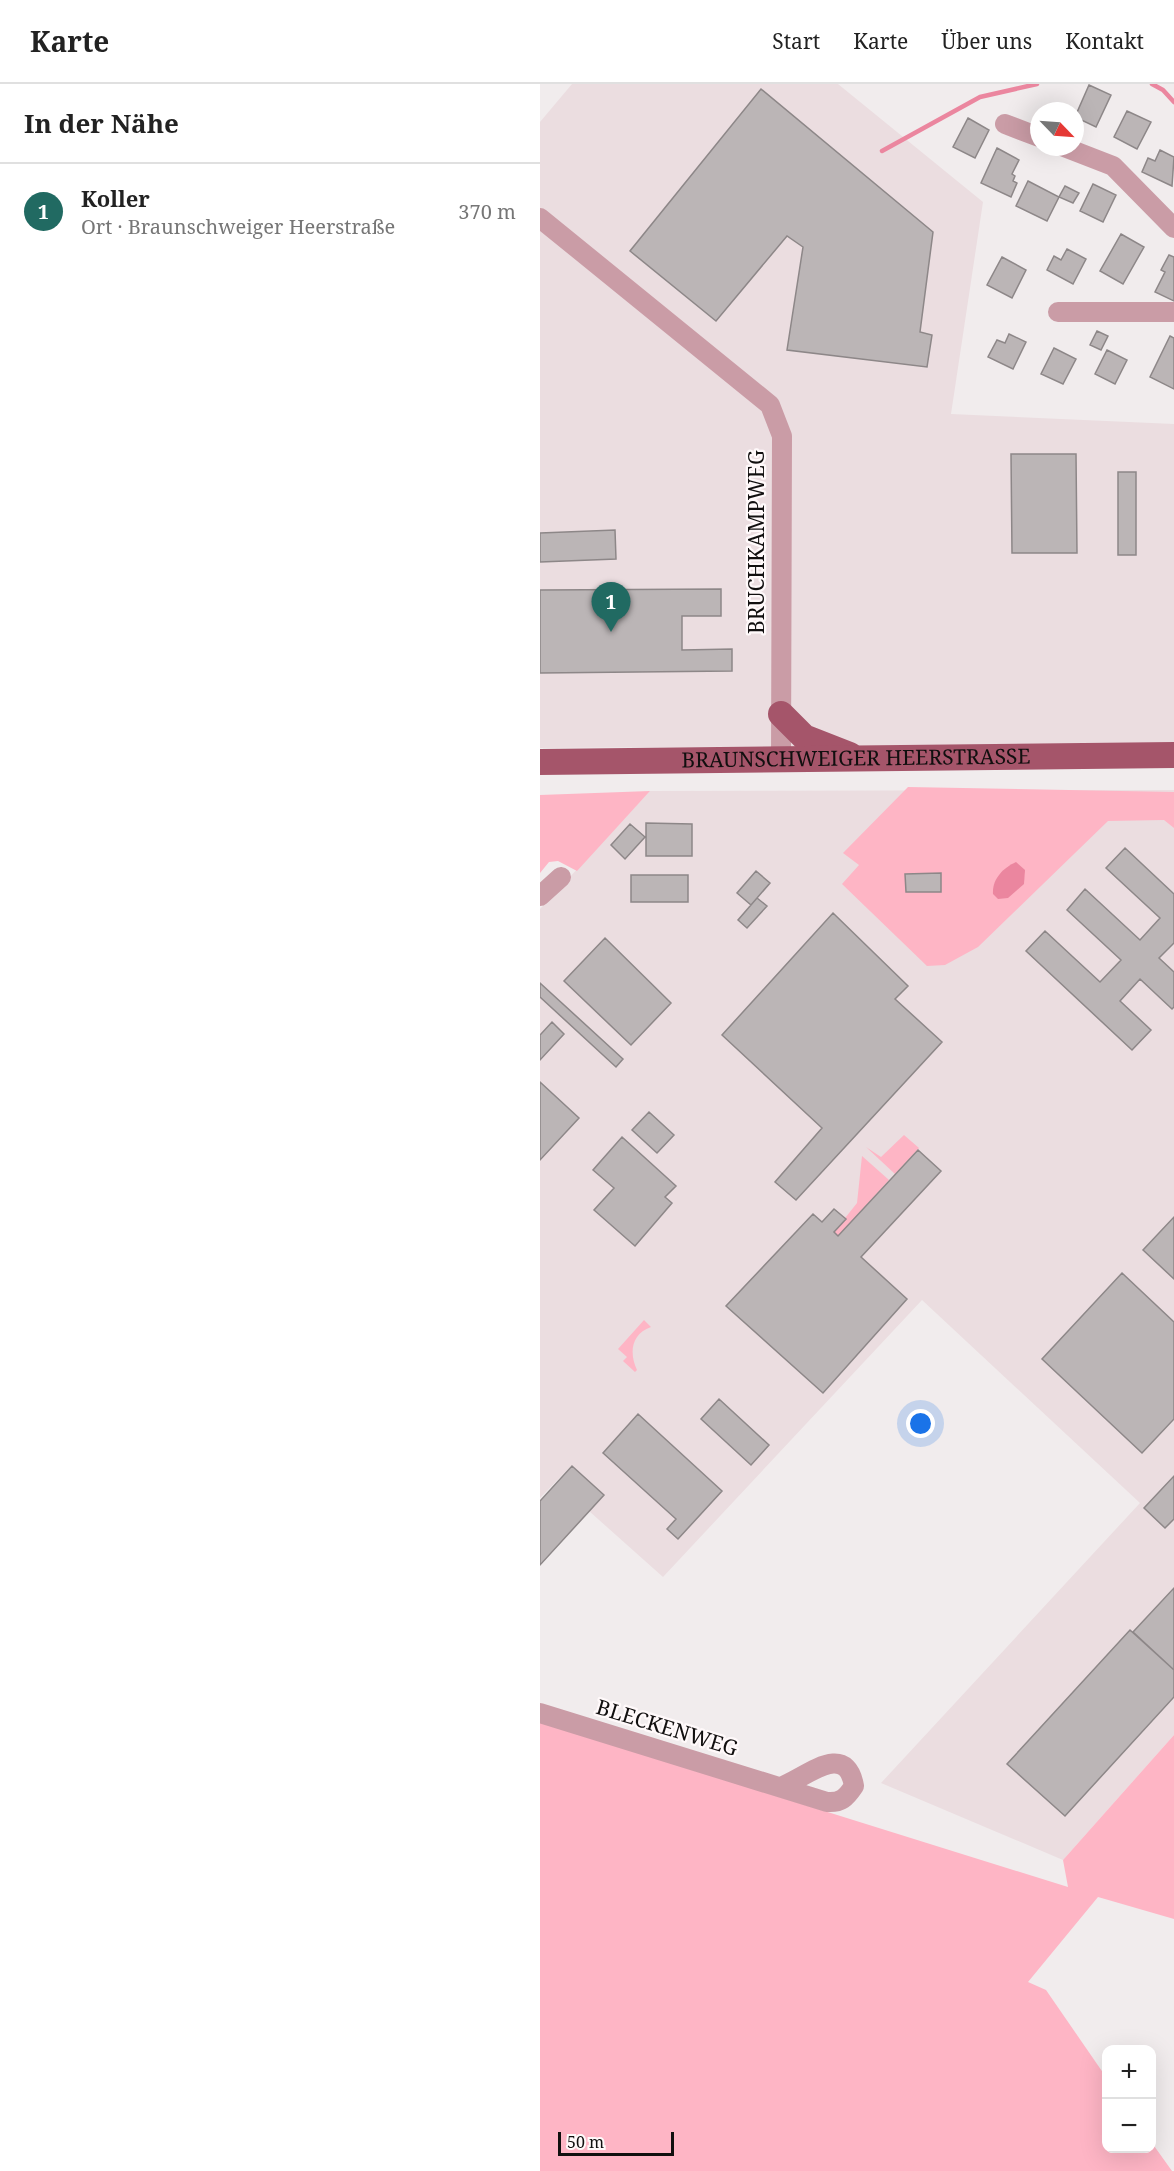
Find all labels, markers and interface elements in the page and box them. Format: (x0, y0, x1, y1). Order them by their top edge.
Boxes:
text: Karte (30, 22, 109, 60)
text: Start (772, 27, 820, 55)
text: Karte (853, 27, 908, 55)
text: Über uns (941, 27, 1032, 55)
text: Kontakt (1065, 27, 1144, 55)
north arrow (1030, 102, 1084, 156)
text: In der Nähe (24, 105, 179, 141)
text: Koller (81, 183, 150, 213)
text: 1 (38, 198, 49, 225)
text: 370 m (458, 198, 516, 225)
text: Ort · Braunschweiger Heerstraße (81, 213, 395, 240)
street label: BRUCHKAMPWEG (742, 450, 770, 634)
pin: 1 (592, 582, 630, 632)
street label: BRAUNSCHWEIGER HEERSTRASSE (681, 742, 1031, 773)
your location (906, 1409, 935, 1438)
street label: BLECKENWEG (593, 1692, 742, 1762)
map controls (1102, 2045, 1156, 2153)
button: + (1102, 2045, 1156, 2099)
button: − (1102, 2099, 1156, 2153)
scale bar (558, 2129, 674, 2156)
text: 50 m (567, 2131, 604, 2153)

